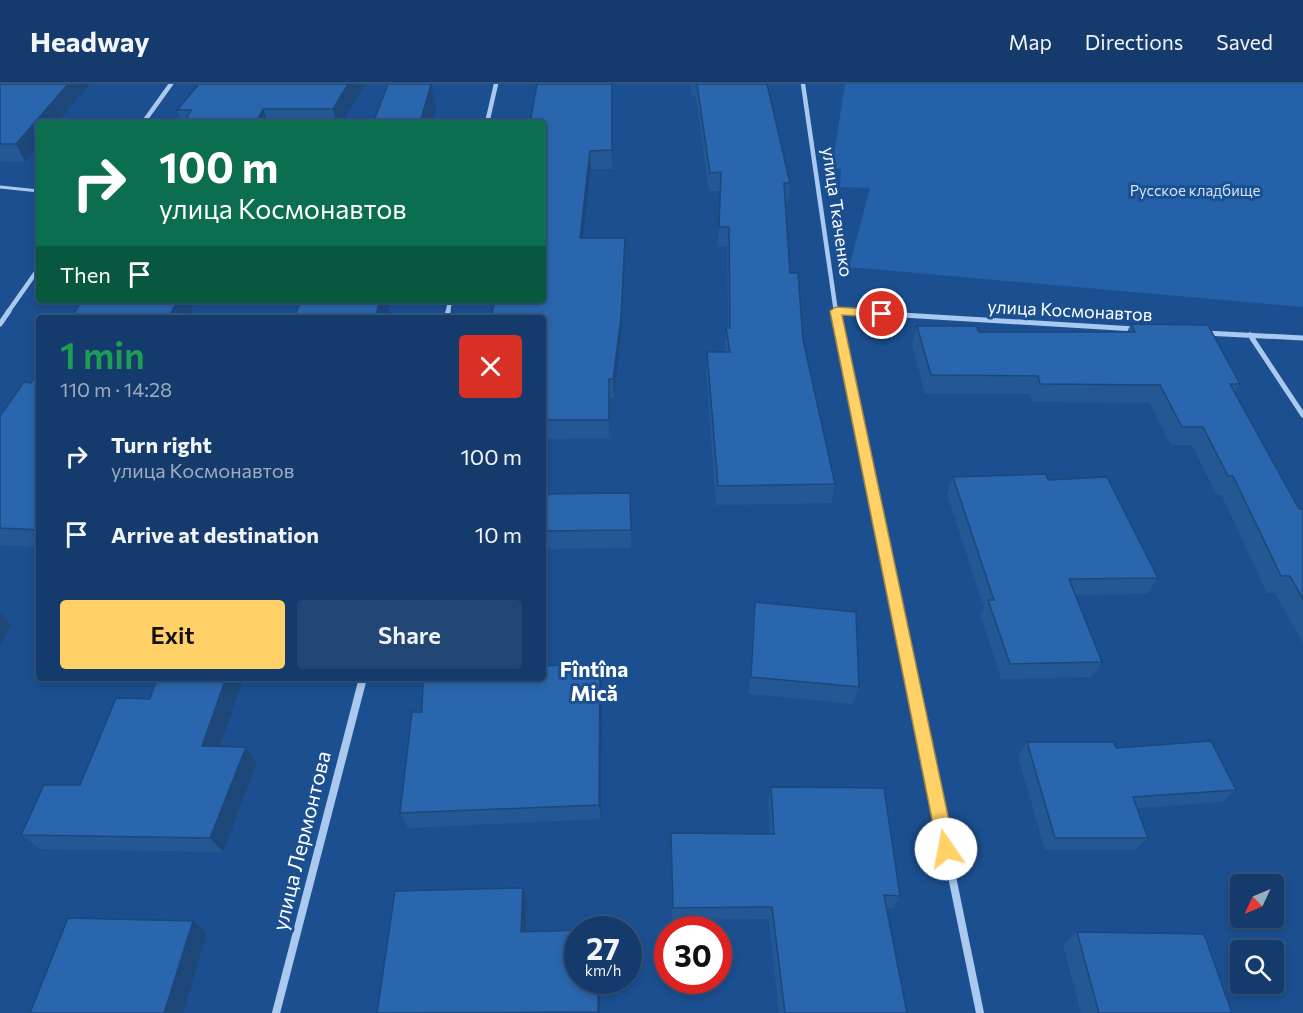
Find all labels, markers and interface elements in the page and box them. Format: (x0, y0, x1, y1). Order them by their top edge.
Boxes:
text: Headway (30, 24, 150, 58)
text: Map (1009, 29, 1052, 54)
text: Directions (1085, 29, 1183, 54)
text: Saved (1216, 29, 1273, 54)
text: 100 m (159, 140, 279, 192)
icon: right (60, 144, 138, 222)
street label: улица Ткаченко (818, 145, 858, 278)
park label: Русское кладбище (1130, 181, 1260, 199)
text: улица Космонавтов (159, 192, 407, 225)
icon: arrive (123, 258, 156, 291)
text: Then (60, 261, 111, 288)
pin (856, 288, 907, 339)
street label: улица Космонавтов (987, 295, 1153, 325)
icon: arrive (865, 297, 898, 330)
text: 1 min (60, 332, 145, 376)
button: close (459, 335, 522, 398)
text: 110 m · 14:28 (60, 377, 172, 401)
text: Turn right (111, 431, 212, 458)
icon: right (60, 440, 93, 473)
text: 100 m (460, 443, 522, 470)
text: улица Космонавтов (111, 458, 294, 482)
icon: arrive (60, 518, 93, 551)
text: Arrive at destination (111, 521, 319, 548)
text: 10 m (475, 521, 522, 548)
button: Exit (60, 600, 285, 669)
button: Share (297, 600, 522, 669)
district label: Fîntîna Mică (560, 656, 628, 705)
street label: улица Лермонтова (266, 748, 335, 933)
position arrow (914, 817, 978, 881)
north arrow (1230, 874, 1284, 928)
map controls (1230, 874, 1284, 994)
speed limit sign: 30 (654, 916, 732, 994)
text: 27 (586, 929, 620, 966)
button: search (1230, 940, 1284, 994)
text: km/h (585, 961, 621, 979)

